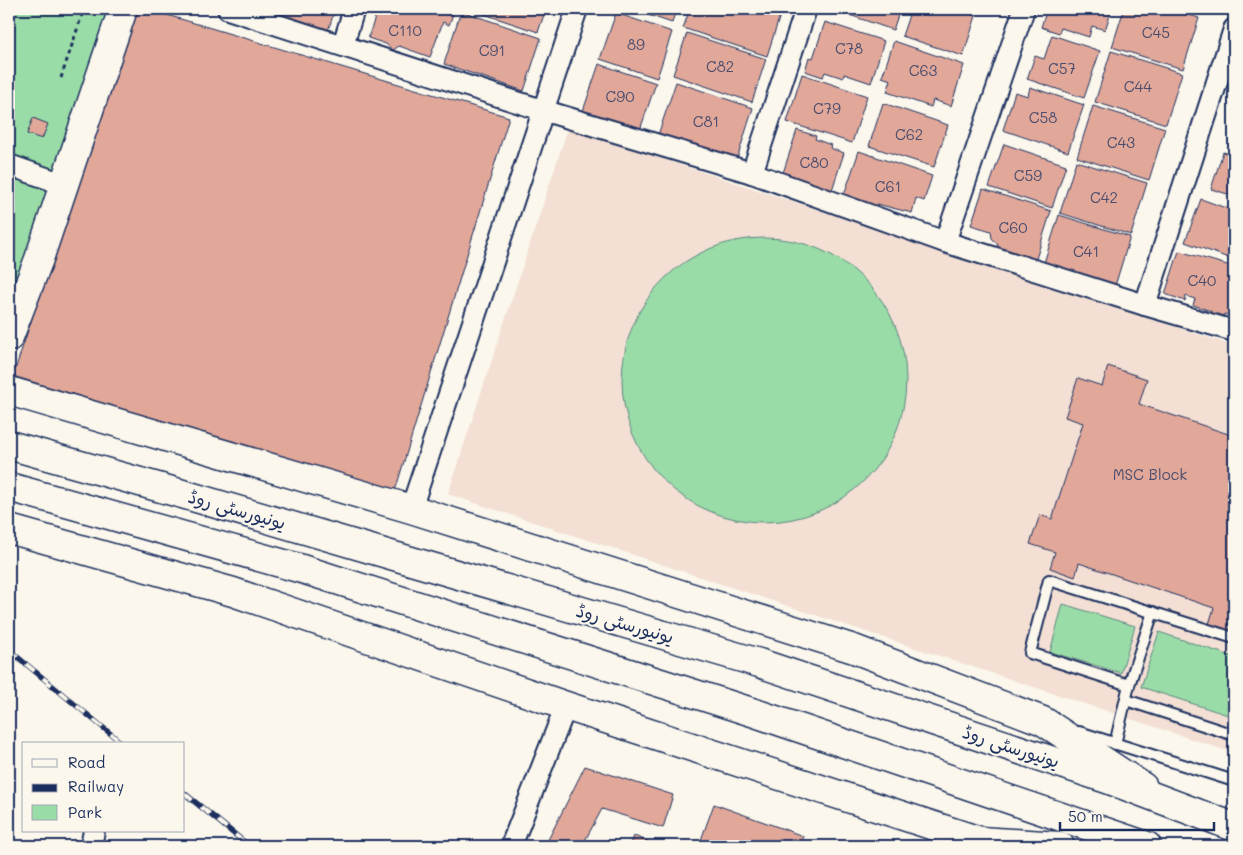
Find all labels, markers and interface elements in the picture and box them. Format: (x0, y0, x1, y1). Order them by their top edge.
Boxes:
house number: C110 (388, 20, 422, 40)
house number: C45 (1142, 22, 1170, 42)
house number: 89 (627, 34, 645, 54)
house number: C78 (835, 38, 863, 58)
house number: C91 (479, 40, 505, 60)
house number: C82 (706, 56, 734, 76)
house number: C57 (1048, 58, 1076, 78)
house number: C63 (909, 60, 937, 80)
house number: C44 (1124, 76, 1152, 96)
house number: C90 (606, 86, 634, 106)
house number: C79 (813, 98, 841, 118)
house number: C58 (1029, 107, 1057, 127)
house number: C81 (693, 111, 719, 131)
house number: C62 (895, 124, 923, 144)
house number: C43 (1107, 132, 1135, 152)
house number: C80 (799, 152, 829, 172)
house number: C59 (1014, 165, 1042, 185)
house number: C61 (875, 176, 901, 196)
house number: C42 (1090, 187, 1118, 207)
house number: C60 (998, 217, 1028, 237)
house number: C41 (1073, 241, 1099, 261)
house number: C40 (1188, 270, 1216, 290)
house number: MSC Block (1113, 464, 1187, 484)
street label: یونیورسٹی روڈ (186, 484, 289, 534)
street label: یونیورسٹی روڈ (574, 598, 677, 648)
street label: یونیورسٹی روڈ (960, 719, 1063, 773)
legend (22, 742, 185, 832)
text: Road (68, 752, 105, 772)
text: Railway (68, 776, 124, 796)
scale bar (1060, 800, 1214, 832)
text: Park (68, 802, 102, 822)
text: 50 m (1068, 806, 1103, 826)

